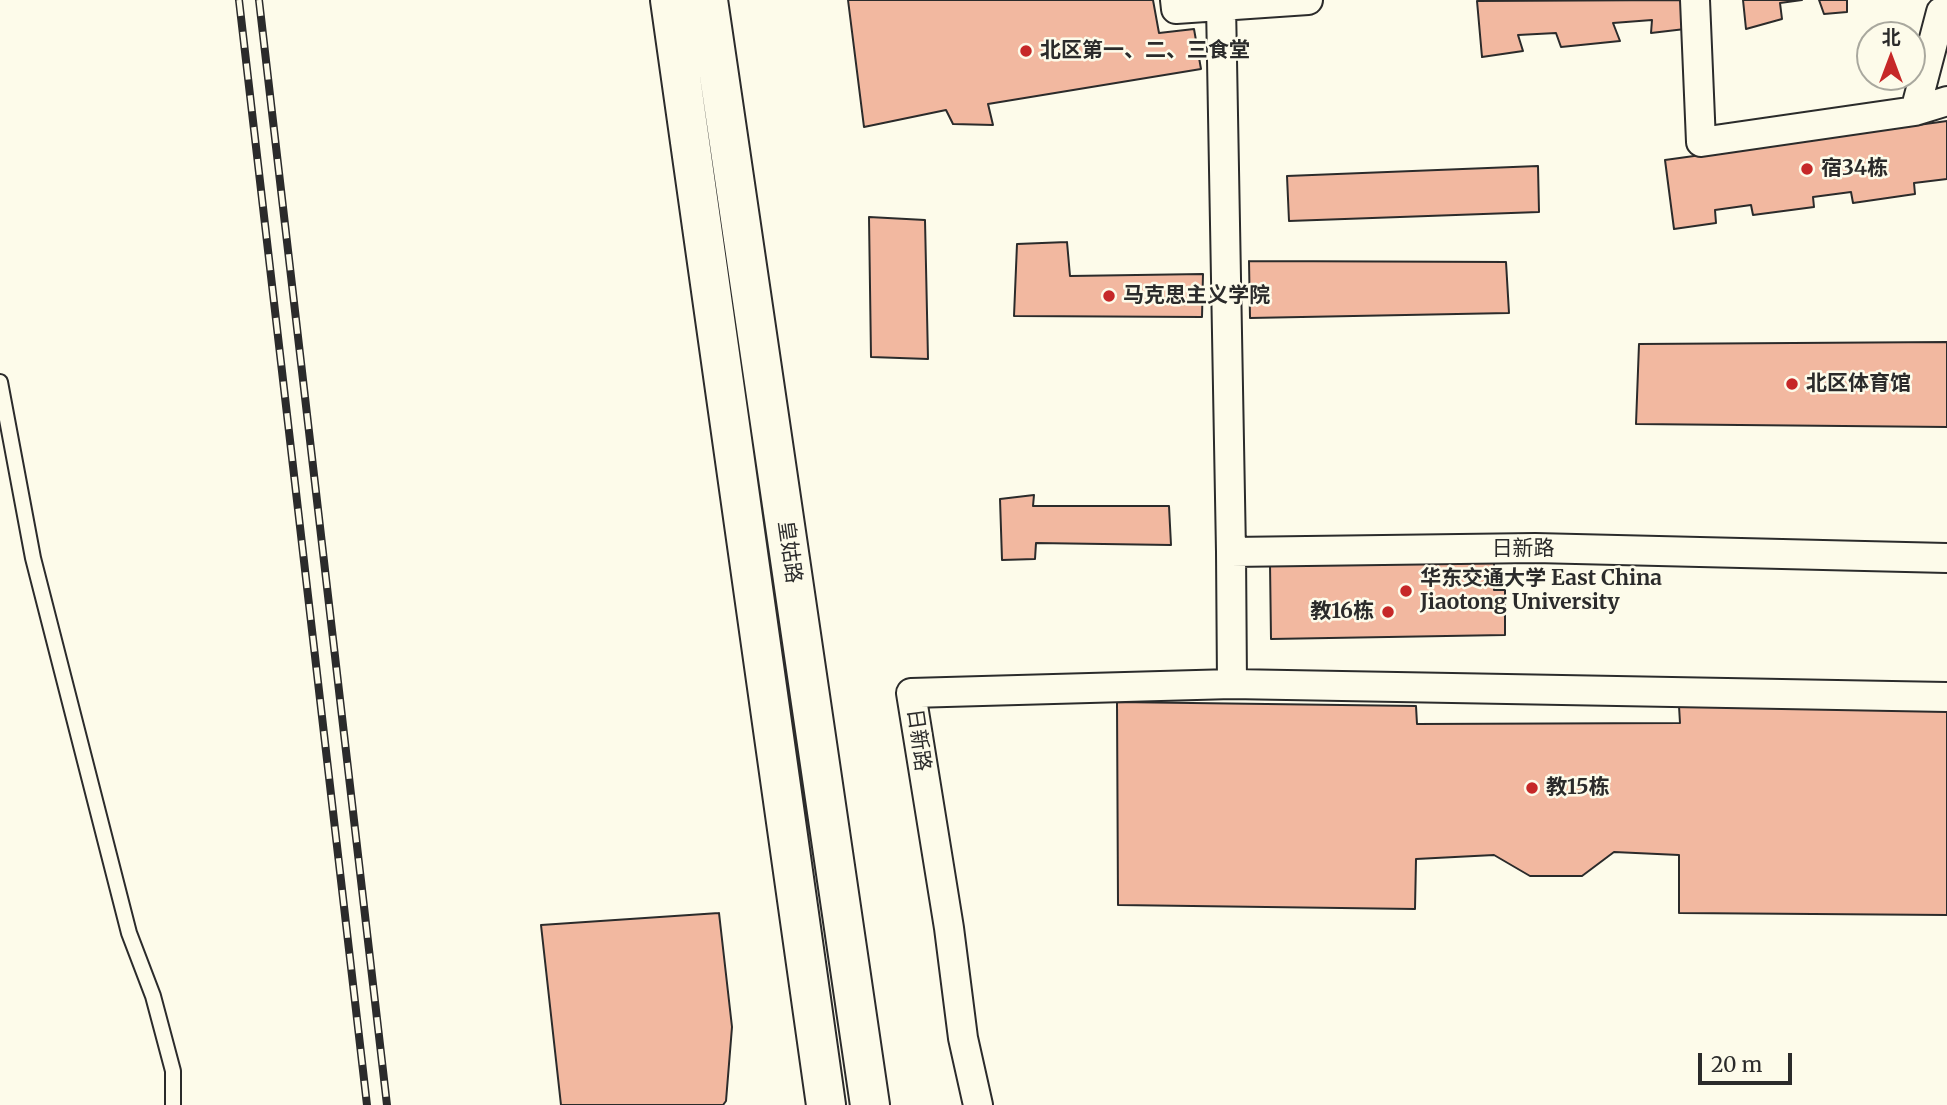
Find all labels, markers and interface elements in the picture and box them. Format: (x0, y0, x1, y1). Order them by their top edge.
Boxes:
north arrow (1856, 21, 1926, 91)
text: 北 (1881, 25, 1901, 49)
place label: 北区第一、二、三食堂 (1040, 38, 1250, 64)
marker: 北区第一、二、三食堂 (1018, 43, 1034, 59)
place label: 宿34栋 (1821, 156, 1888, 182)
marker: 宿34栋 (1799, 161, 1815, 177)
place label: 马克思主义学院 (1123, 283, 1270, 309)
marker: 马克思主义学院 (1101, 288, 1117, 304)
place label: 北区体育馆 (1806, 371, 1911, 397)
marker: 北区体育馆 (1784, 376, 1800, 392)
street label: 皇姑路 (772, 519, 806, 585)
street label: 日新路 (1492, 536, 1554, 562)
place label: 华东交通大学 East China Jiaotong University (1420, 566, 1662, 616)
marker: 华东交通大学 East China Jiaotong University (1398, 583, 1414, 599)
place label: 教16栋 (1310, 599, 1374, 625)
marker: 教16栋 (1380, 604, 1396, 620)
street label: 日新路 (901, 707, 935, 773)
place label: 教15栋 (1546, 775, 1609, 801)
marker: 教15栋 (1524, 780, 1540, 796)
scale bar (1702, 1038, 1797, 1082)
text: 20 m (1711, 1051, 1762, 1078)

